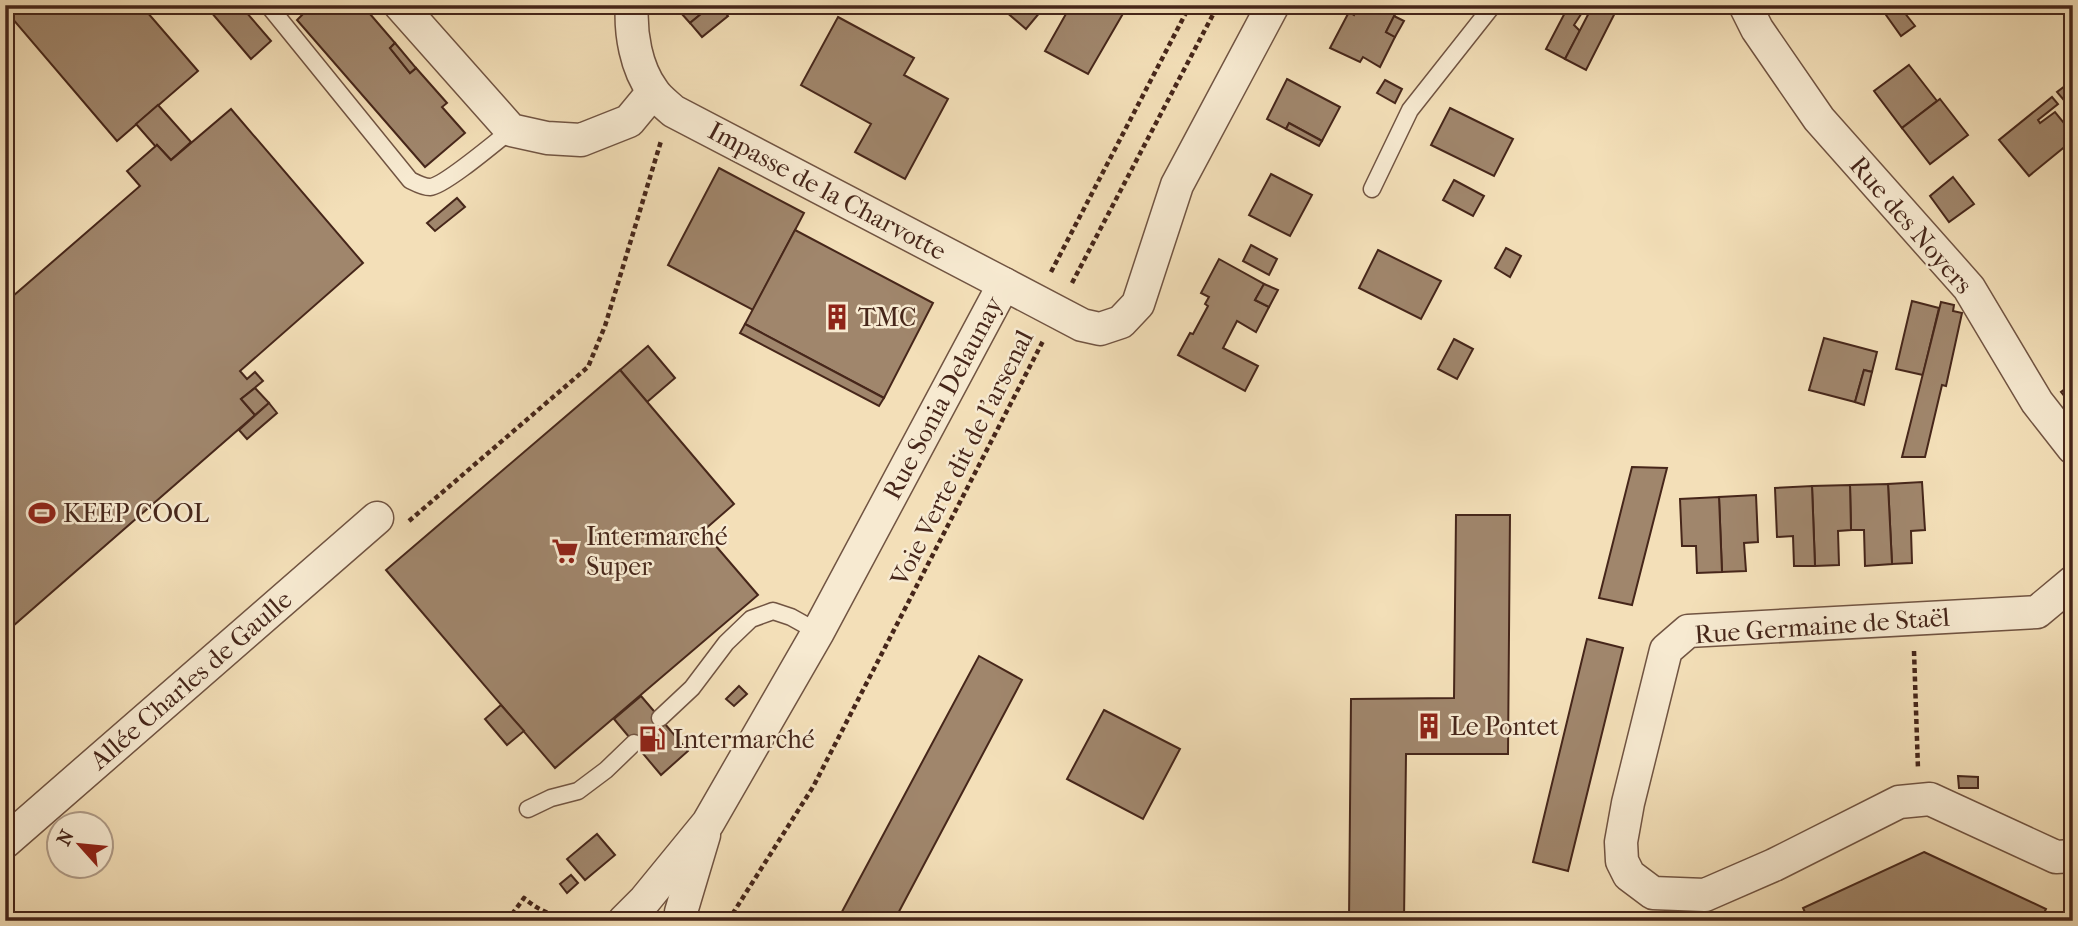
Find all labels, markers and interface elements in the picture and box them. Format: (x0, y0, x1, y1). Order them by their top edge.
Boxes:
street label: Impasse de la Charvotte (703, 115, 951, 267)
street label: Rue des Noyers (1843, 150, 1979, 300)
street label: Rue Sonia Delaunay (876, 290, 1010, 505)
building icon: TMC (822, 302, 852, 332)
place label: TMC (858, 302, 917, 333)
street label: Voie Verte dit de l'arsenal (883, 325, 1040, 592)
sports icon: KEEP COOL (27, 498, 57, 528)
place label: KEEP COOL (63, 498, 209, 529)
place label: Intermarché Super (586, 521, 728, 582)
supermarket icon: Intermarché Super (550, 536, 580, 566)
street label: Allée Charles de Gaulle (83, 584, 298, 777)
street label: Rue Germaine de Staël (1693, 602, 1951, 650)
building icon: Le Pontet (1414, 711, 1444, 741)
place label: Le Pontet (1450, 711, 1559, 742)
fuel station icon: Intermarché (637, 724, 667, 754)
place label: Intermarché (673, 724, 815, 755)
north arrow (46, 810, 116, 880)
text: N (53, 826, 79, 849)

